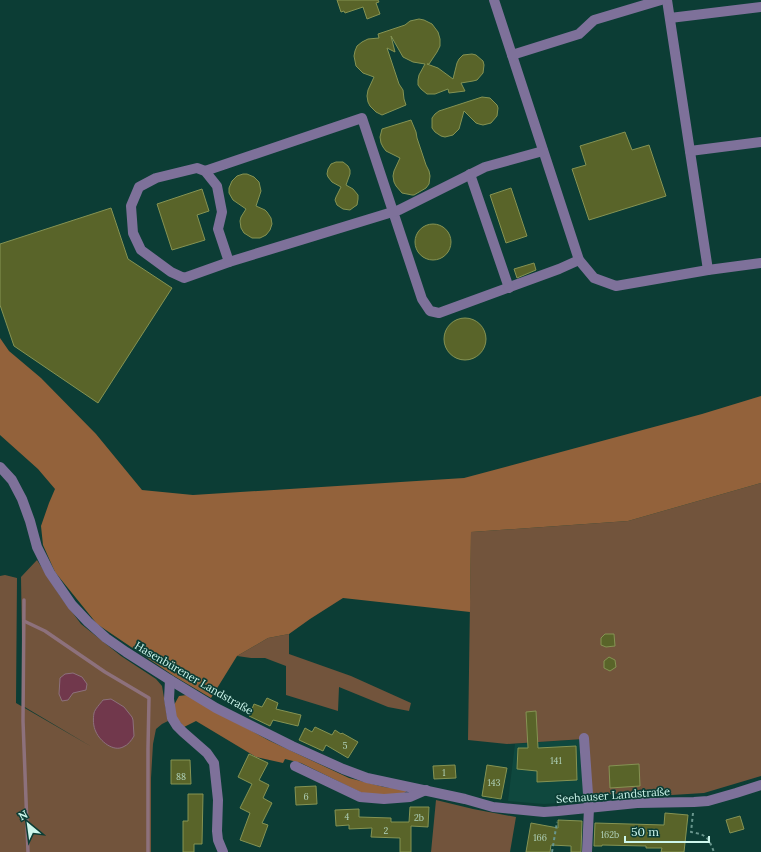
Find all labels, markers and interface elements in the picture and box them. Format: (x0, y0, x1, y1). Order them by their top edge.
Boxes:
street label: Hasenbürener Landstraße (132, 638, 256, 718)
house number: 5 (343, 740, 348, 751)
house number: 141 (550, 755, 562, 766)
house number: 1 (442, 767, 446, 778)
house number: 88 (176, 771, 186, 782)
house number: 143 (487, 777, 501, 788)
street label: Seehauser Landstraße (556, 784, 671, 806)
house number: 6 (303, 791, 309, 802)
north arrow (8, 804, 48, 844)
text: N (16, 807, 31, 823)
house number: 4 (345, 811, 350, 822)
house number: 2b (414, 812, 424, 823)
scale bar (625, 818, 709, 844)
text: 50 m (631, 824, 659, 839)
house number: 2 (384, 825, 389, 836)
house number: 162b (601, 829, 619, 840)
house number: 166 (533, 832, 547, 843)

